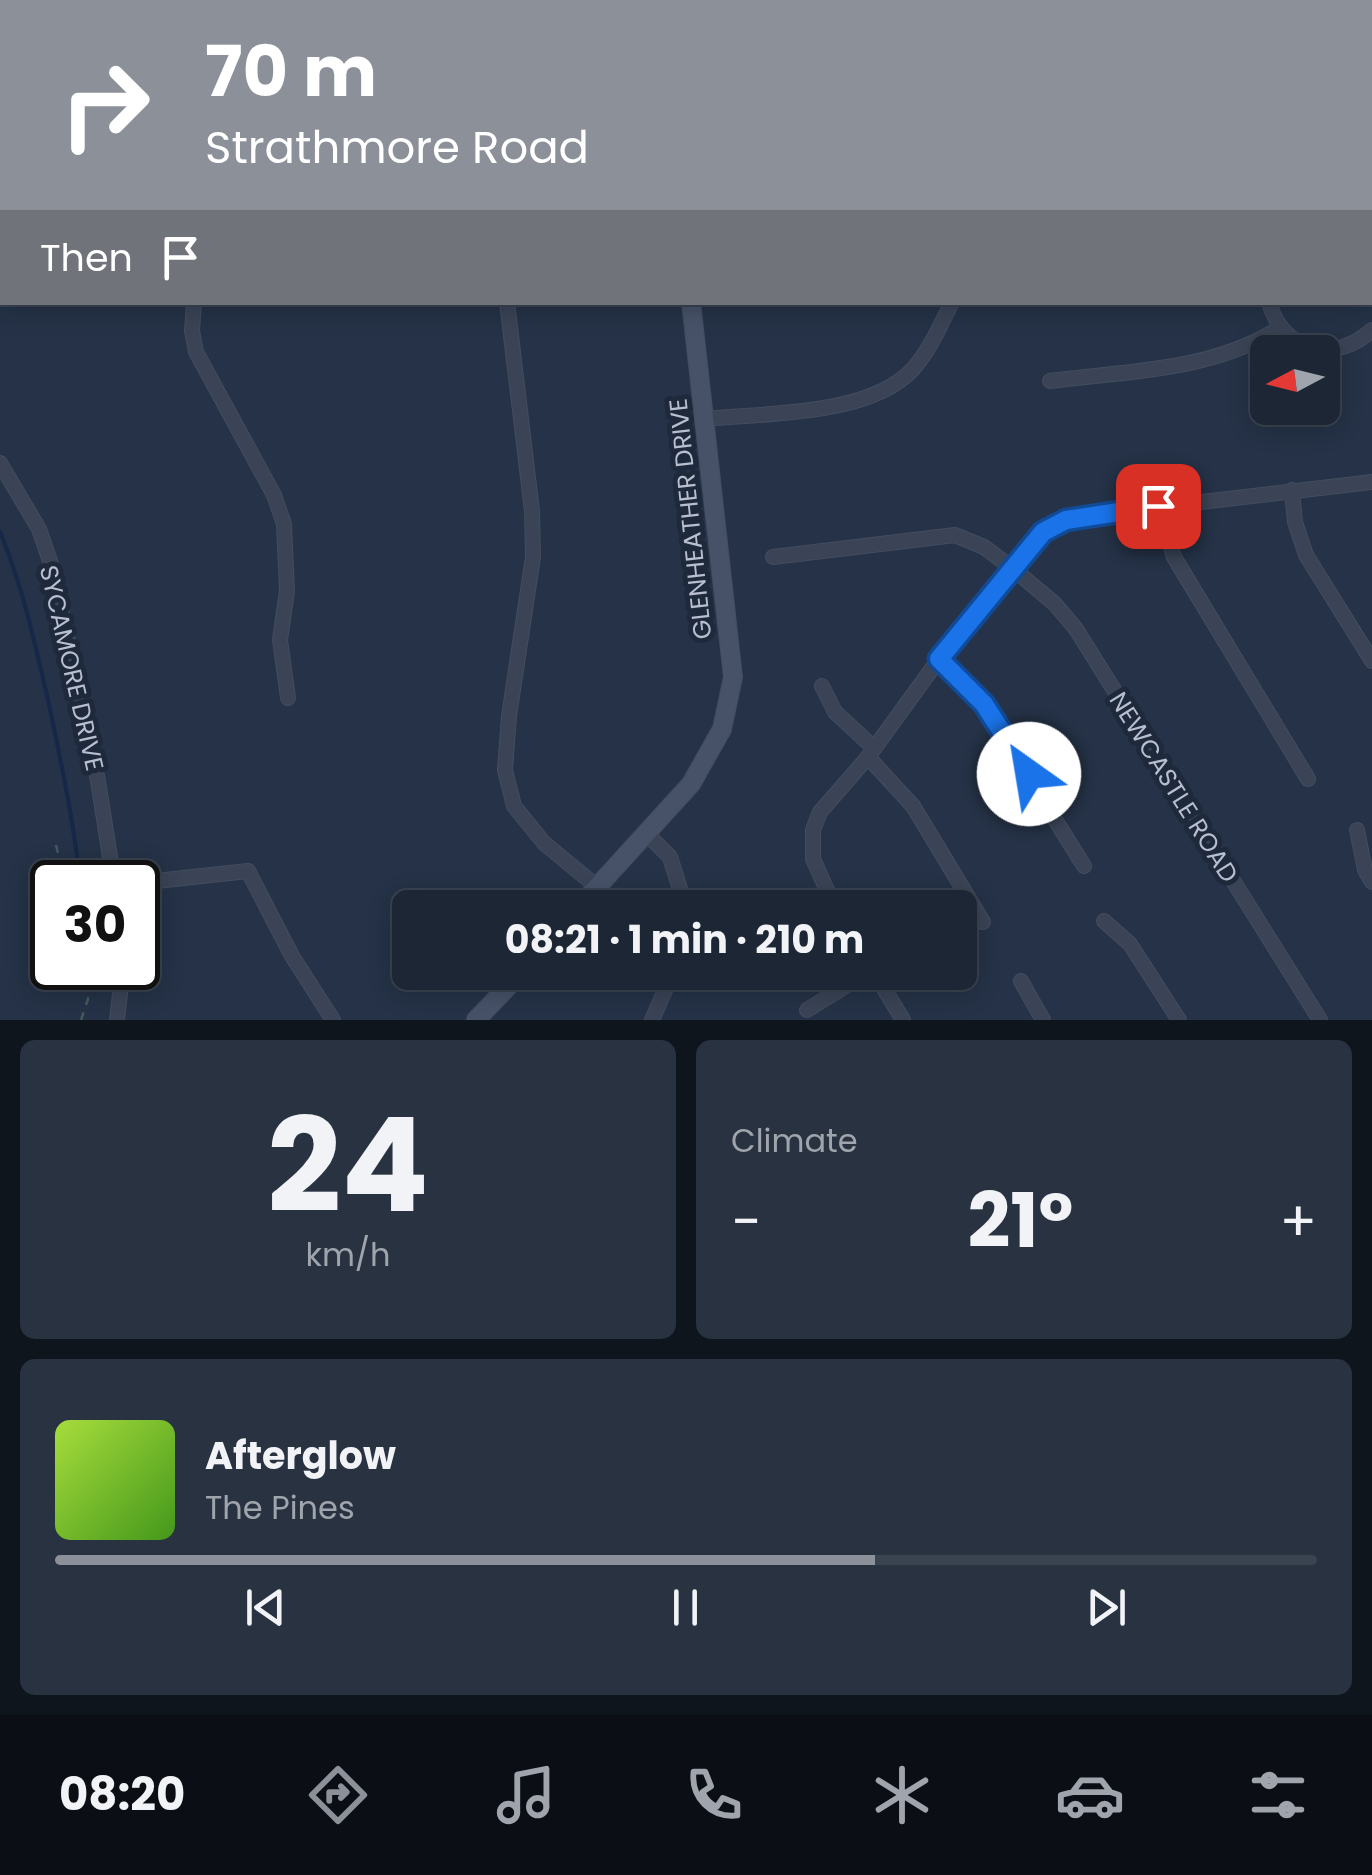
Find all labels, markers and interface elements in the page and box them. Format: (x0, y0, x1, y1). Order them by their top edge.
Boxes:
text: 70 m (205, 22, 377, 121)
icon: right (40, 40, 170, 170)
text: Strathmore Road (205, 116, 589, 179)
icon: arrive (153, 230, 208, 285)
text: Then (40, 231, 133, 284)
north arrow (1250, 335, 1340, 425)
map controls (1250, 335, 1340, 425)
street label: GLENHEATHER DRIVE (660, 397, 721, 641)
pin (1116, 464, 1201, 549)
icon: arrive (1131, 479, 1186, 534)
street label: SYCAMORE DRIVE (31, 562, 112, 774)
street label: NEWCASTLE ROAD (1101, 685, 1246, 889)
position arrow (977, 722, 1081, 826)
speed limit sign: 30 (30, 860, 160, 990)
text: 08:21 · 1 min · 210 m (505, 913, 864, 966)
text: 24 (267, 1074, 429, 1257)
text: Climate (731, 1118, 858, 1163)
text: 21° (967, 1168, 1073, 1273)
text: − (731, 1183, 761, 1260)
text: + (1279, 1183, 1317, 1260)
text: km/h (305, 1232, 391, 1277)
text: Afterglow (205, 1429, 396, 1482)
text: The Pines (205, 1485, 355, 1530)
icon: previous (238, 1580, 293, 1635)
icon: pause (658, 1580, 713, 1635)
icon: next (1079, 1580, 1134, 1635)
icon: directions (303, 1760, 373, 1830)
icon: music (491, 1760, 561, 1830)
icon: phone (679, 1760, 749, 1830)
icon: climate (867, 1760, 937, 1830)
icon: car (1055, 1760, 1125, 1830)
icon: filters (1243, 1760, 1313, 1830)
text: 08:20 (59, 1763, 185, 1826)

